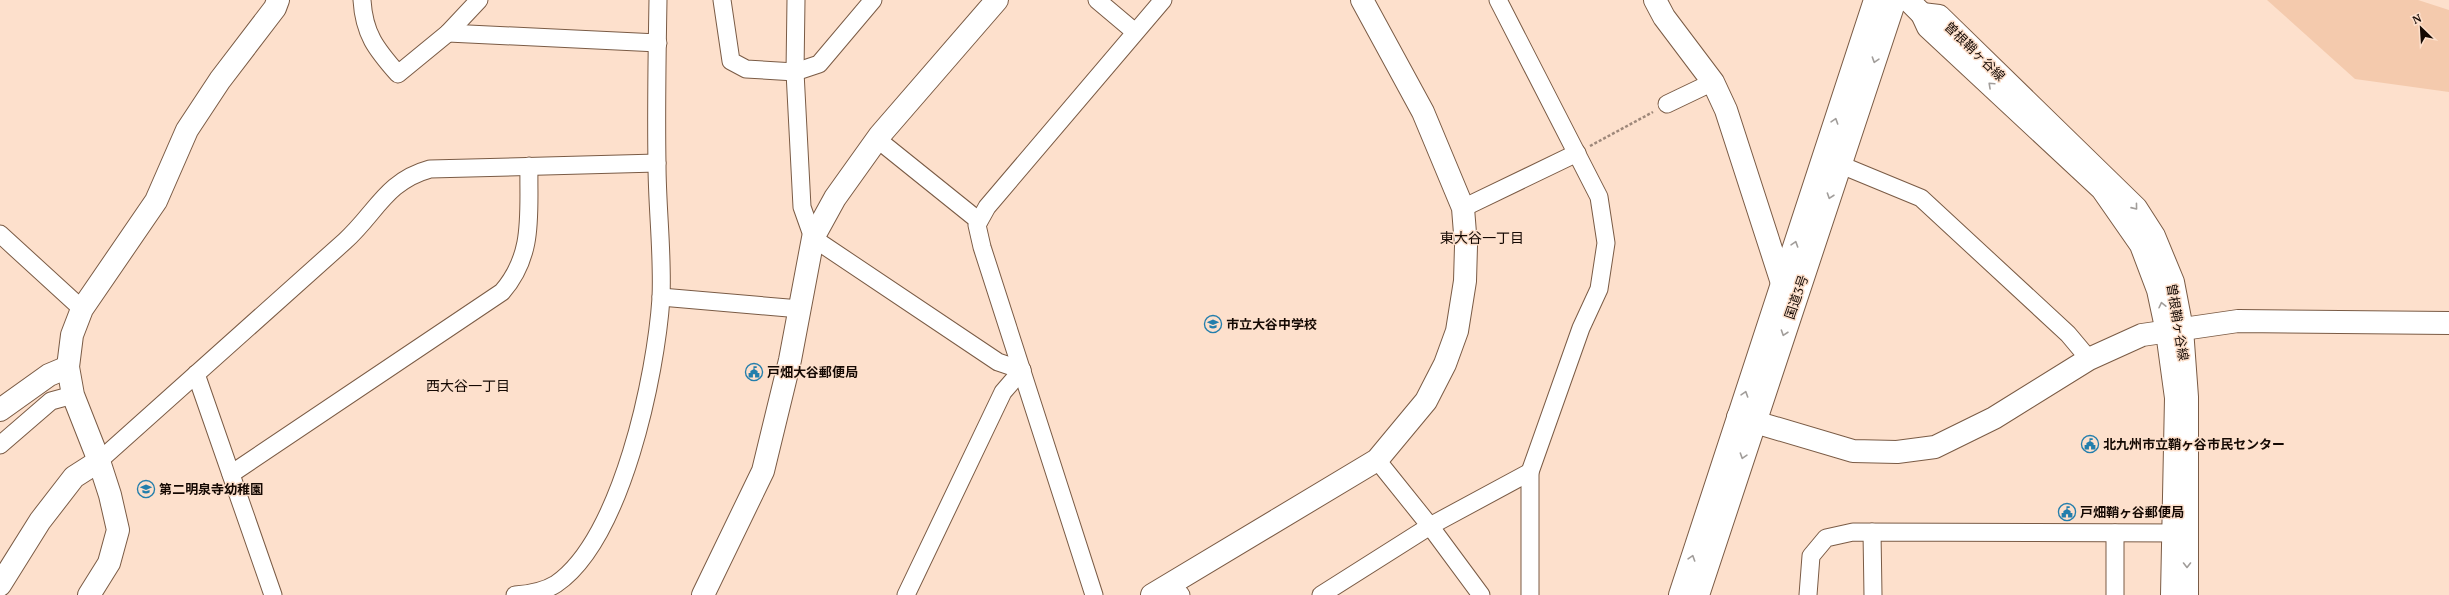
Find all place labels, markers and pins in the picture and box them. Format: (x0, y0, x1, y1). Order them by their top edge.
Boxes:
school or university icon: 市立大谷中学校 (1203, 314, 1223, 334)
place label: 市立大谷中学校 (1226, 315, 1317, 333)
public building icon: 戸畑大谷郵便局 (744, 362, 764, 382)
place label: 戸畑大谷郵便局 (767, 363, 858, 381)
public building icon: 北九州市立鞘ヶ谷市民センター (2080, 434, 2100, 454)
place label: 北九州市立鞘ヶ谷市民センター (2103, 435, 2285, 453)
school or university icon: 第二明泉寺幼稚園 (136, 479, 156, 499)
place label: 第二明泉寺幼稚園 (159, 480, 263, 498)
public building icon: 戸畑鞘ヶ谷郵便局 (2057, 502, 2077, 522)
place label: 戸畑鞘ヶ谷郵便局 (2080, 503, 2184, 521)

